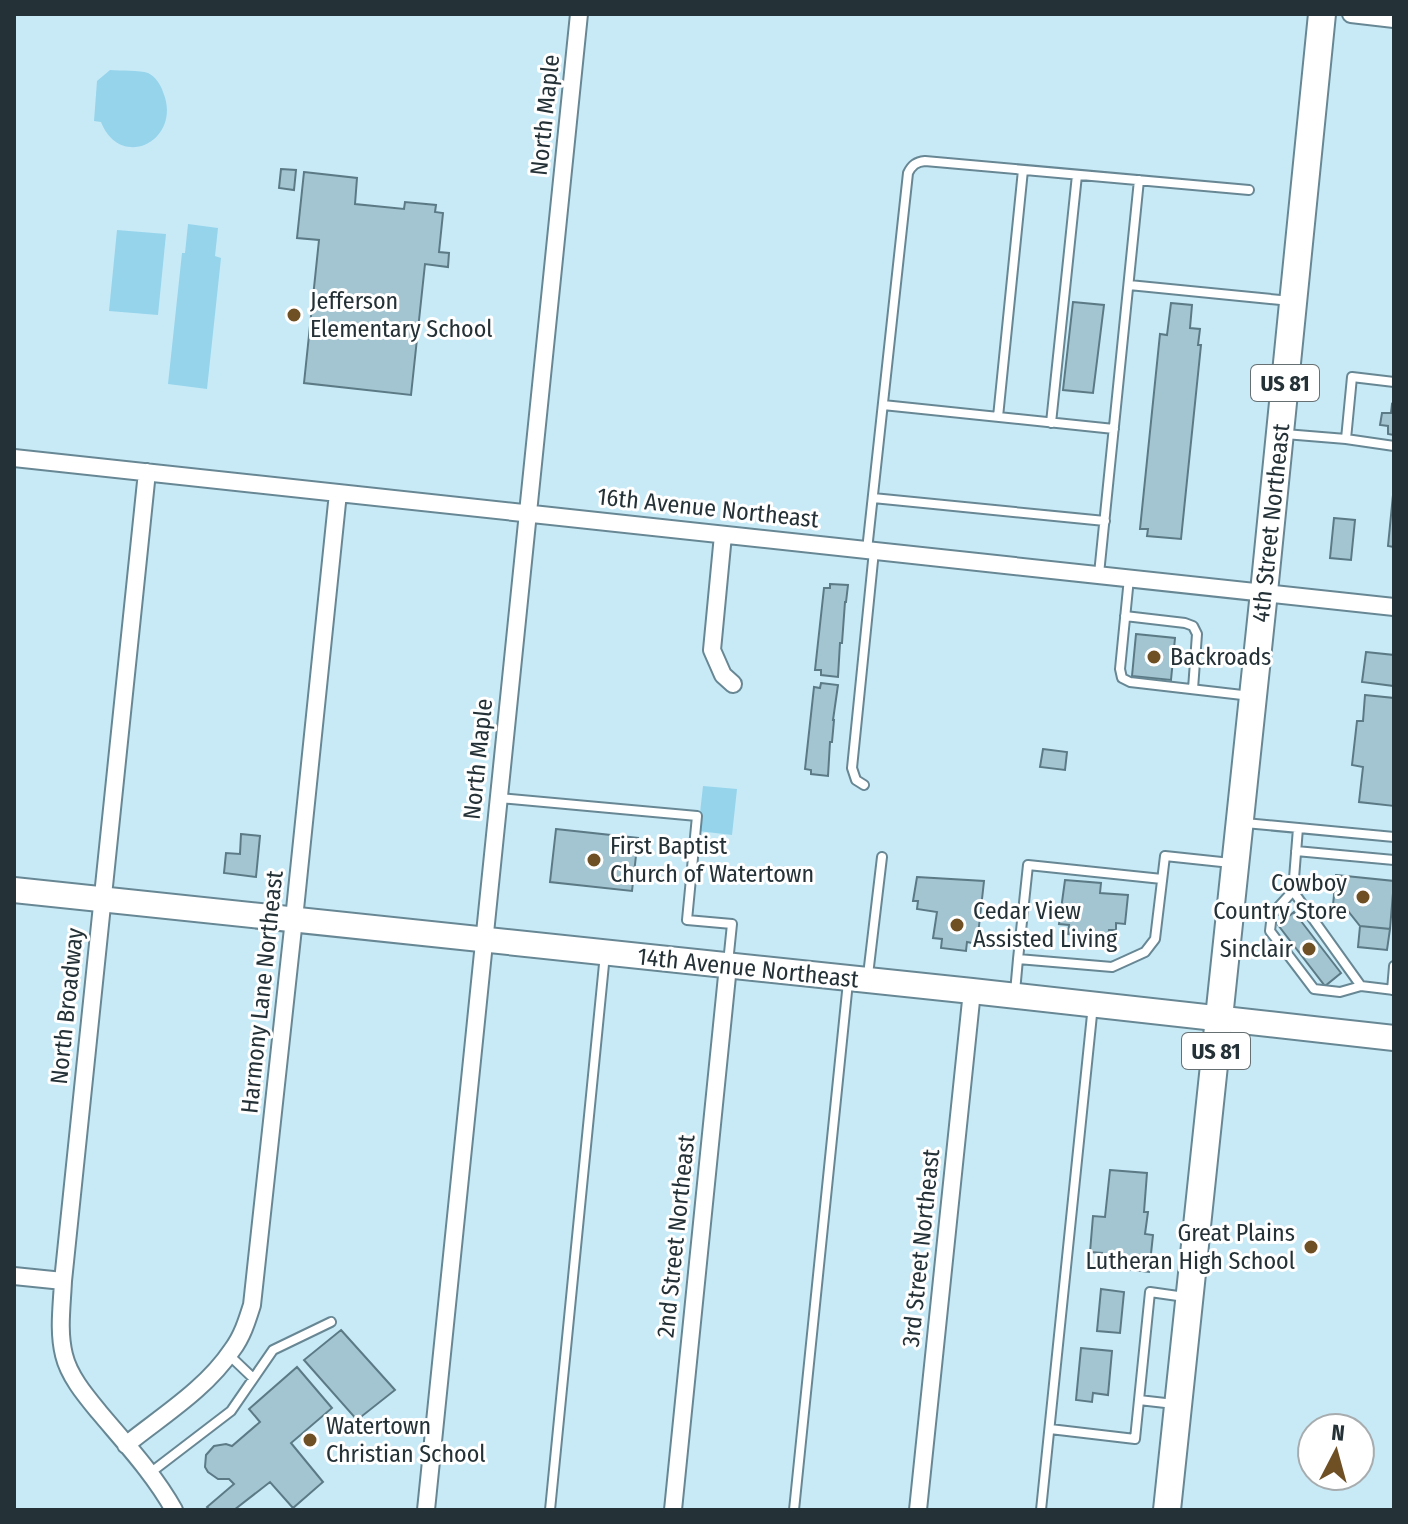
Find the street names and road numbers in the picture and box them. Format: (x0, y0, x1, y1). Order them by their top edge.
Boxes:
street label: North Maple (525, 53, 565, 177)
road number: US 81 (1251, 365, 1319, 401)
street label: 4th Street Northeast (1247, 422, 1295, 624)
street label: 16th Avenue Northeast (596, 482, 820, 534)
street label: North Maple (458, 697, 498, 821)
street label: Harmony Lane Northeast (235, 869, 289, 1115)
street label: North Broadway (45, 926, 89, 1086)
street label: 14th Avenue Northeast (636, 942, 860, 994)
road number: US 81 (1182, 1033, 1250, 1069)
street label: 2nd Street Northeast (651, 1133, 701, 1339)
street label: 3rd Street Northeast (897, 1147, 945, 1348)

